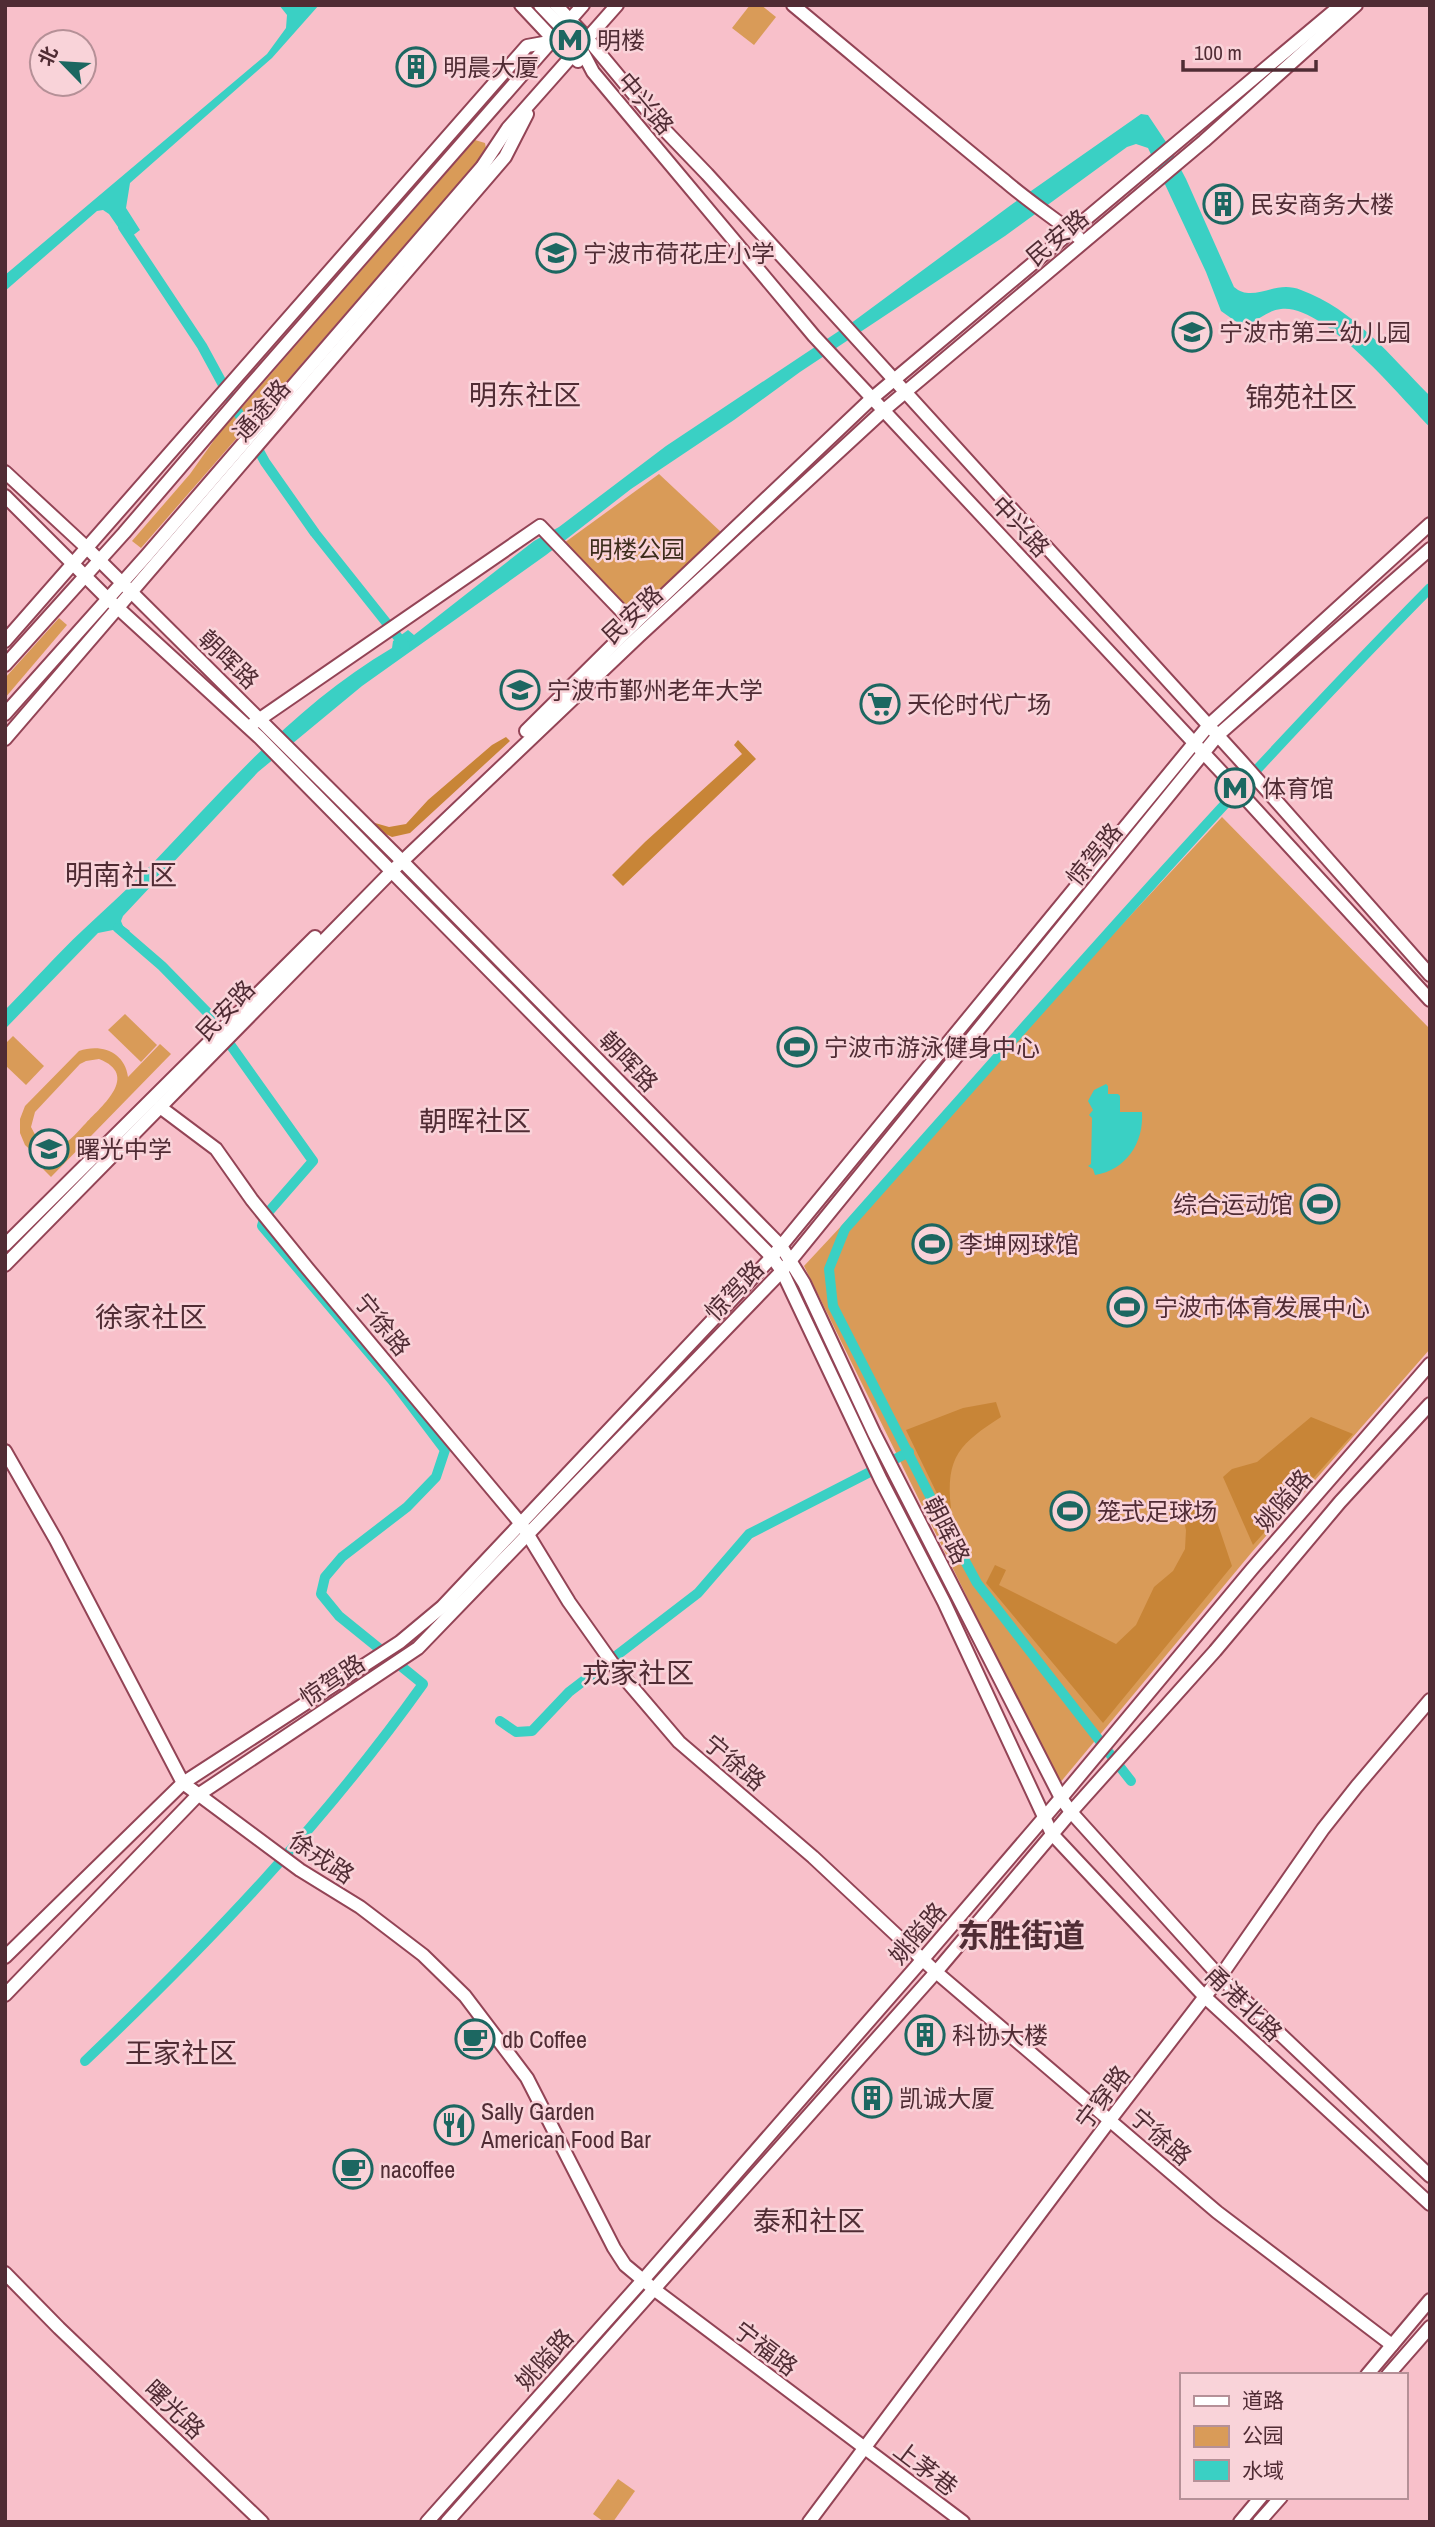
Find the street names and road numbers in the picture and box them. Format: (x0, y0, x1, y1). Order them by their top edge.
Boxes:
street label: 中兴路 (611, 65, 681, 141)
street label: 民安路 (1019, 202, 1095, 272)
street label: 通途路 (225, 372, 297, 448)
street label: 中兴路 (985, 489, 1057, 563)
street label: 民安路 (595, 578, 669, 650)
street label: 朝晖路 (192, 622, 266, 696)
street label: 惊驾路 (1059, 816, 1129, 892)
street label: 民安路 (188, 973, 262, 1047)
street label: 朝晖路 (592, 1024, 666, 1098)
street label: 惊驾路 (697, 1253, 771, 1327)
street label: 宁徐路 (348, 1286, 418, 1362)
street label: 姚隘路 (1247, 1462, 1319, 1538)
street label: 朝晖路 (916, 1491, 978, 1569)
street label: 惊驾路 (293, 1647, 371, 1713)
street label: 宁徐路 (697, 1727, 773, 1797)
street label: 徐戎路 (283, 1824, 361, 1890)
street label: 姚隘路 (881, 1895, 953, 1971)
street label: 甬港北路 (1198, 1958, 1290, 2048)
street label: 宁穿路 (1068, 2059, 1136, 2135)
street label: 宁徐路 (1123, 2100, 1199, 2172)
street label: 宁福路 (728, 2314, 804, 2382)
street label: 姚隘路 (508, 2322, 580, 2396)
street label: 曙光路 (138, 2372, 212, 2446)
street label: 上茅巷 (888, 2434, 964, 2502)

